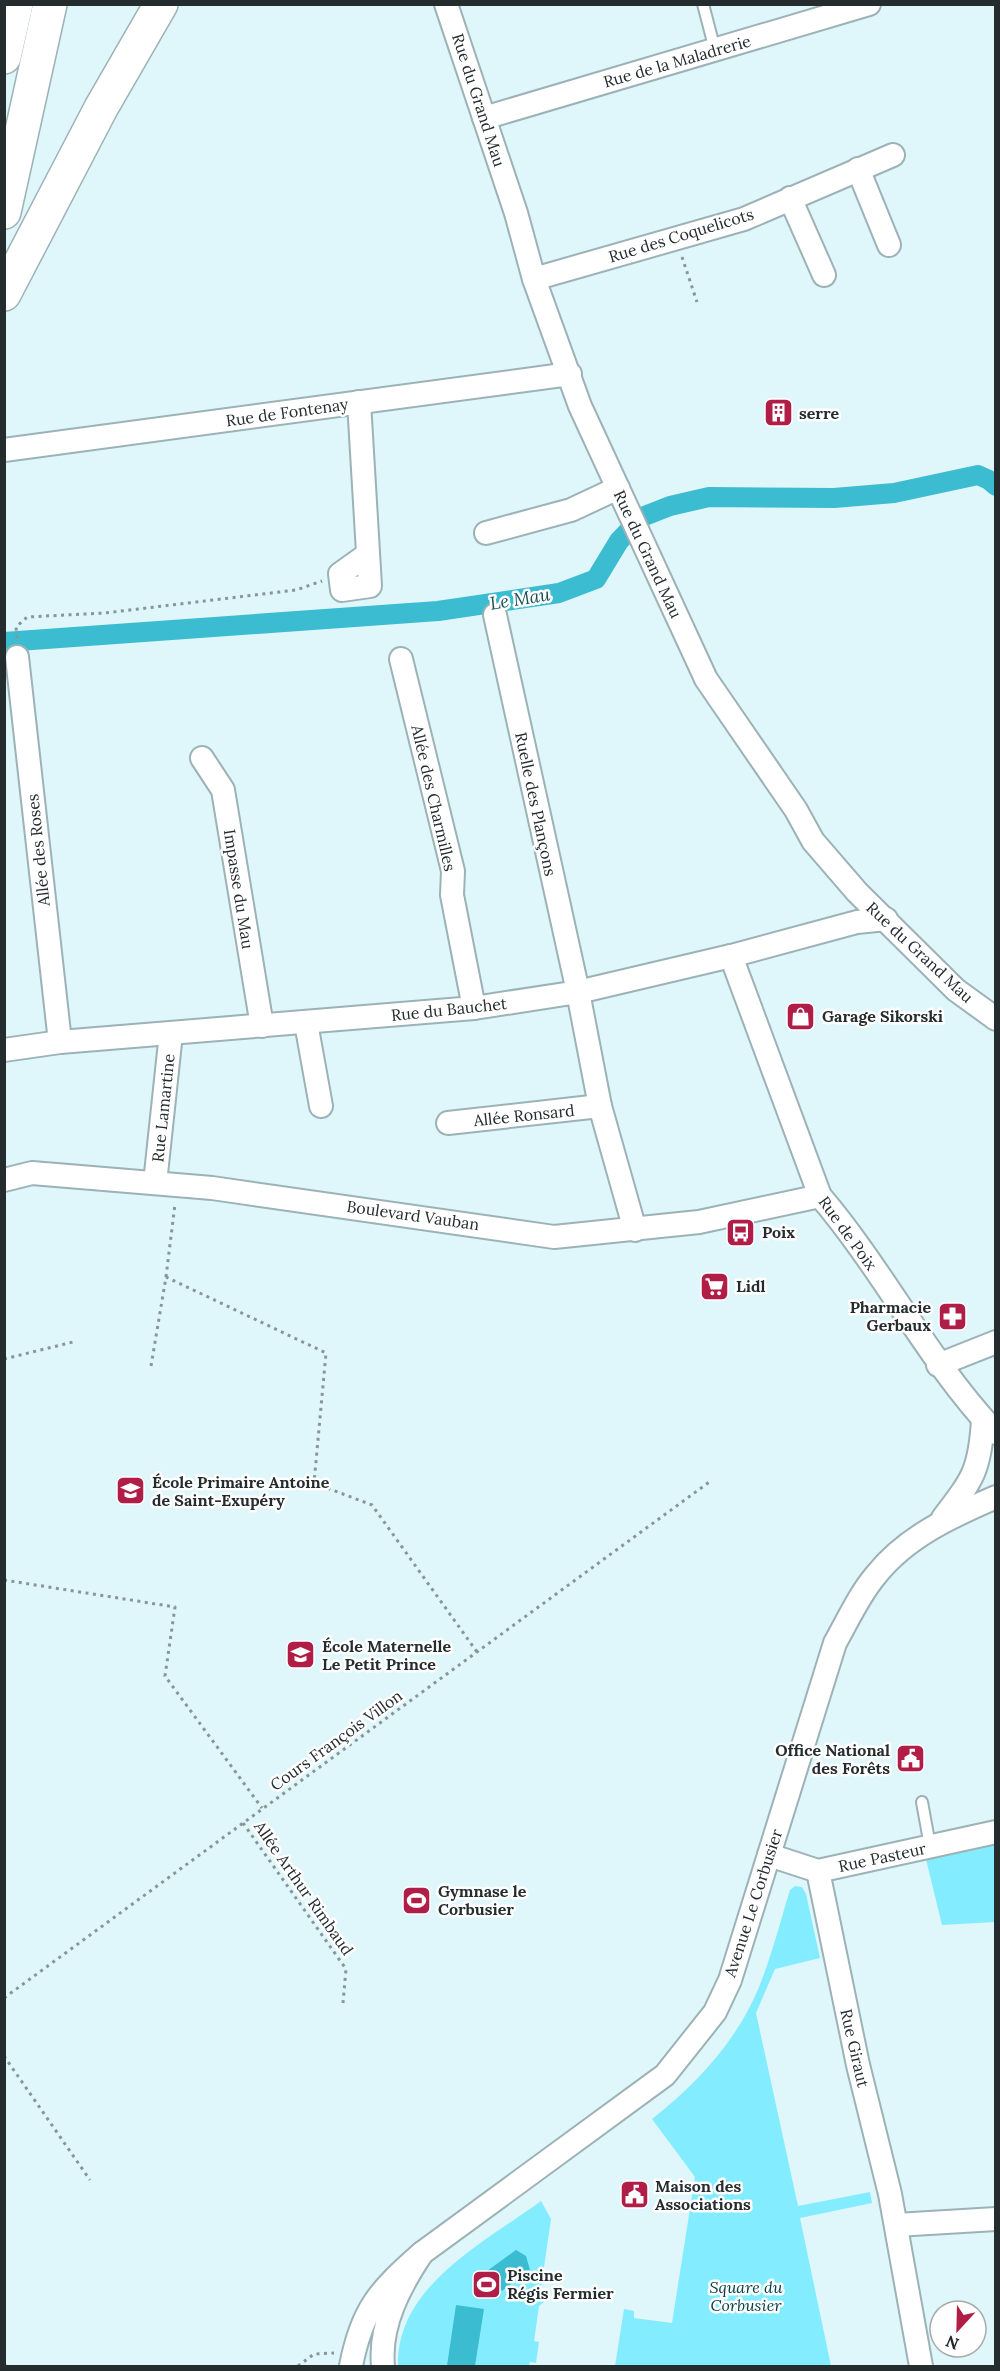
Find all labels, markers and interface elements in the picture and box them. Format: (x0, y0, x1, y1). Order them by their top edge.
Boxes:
street label: Rue de la Maladrerie (601, 30, 753, 92)
street label: Rue du Grand Mau (448, 31, 510, 170)
street label: Rue des Coquelicots (606, 203, 756, 267)
street label: Rue de Fontenay (224, 393, 350, 430)
building icon: serre (762, 397, 794, 429)
place label: serre (799, 403, 840, 423)
street label: Rue du Grand Mau (610, 487, 687, 622)
water label: Le Mau (488, 582, 552, 615)
street label: Allée des Charmilles (407, 722, 461, 873)
street label: Ruelle des Plançons (511, 730, 561, 878)
street label: Allée des Roses (22, 793, 54, 908)
street label: Impasse du Mau (220, 828, 258, 951)
street label: Rue du Grand Mau (862, 897, 978, 1007)
street label: Rue du Bauchet (390, 993, 509, 1025)
shop icon: Garage Sikorski (785, 1000, 817, 1032)
place label: Garage Sikorski (822, 1006, 943, 1026)
street label: Rue Lamartine (147, 1052, 179, 1163)
street label: Allée Ronsard (472, 1100, 576, 1130)
street label: Rue de Poix (814, 1192, 882, 1274)
street label: Boulevard Vauban (345, 1196, 481, 1234)
bus stop icon: Poix (725, 1216, 757, 1248)
place label: Poix (762, 1222, 795, 1242)
supermarket icon: Lidl (699, 1270, 731, 1302)
place label: Lidl (736, 1276, 765, 1296)
place label: Pharmacie Gerbaux (850, 1297, 931, 1335)
pharmacy icon: Pharmacie Gerbaux (936, 1300, 968, 1332)
place label: École Primaire Antoine de Saint-Exupéry (152, 1472, 330, 1510)
school or university icon: École Primaire Antoine de Saint-Exupéry (115, 1475, 147, 1507)
place label: École Maternelle Le Petit Prince (322, 1636, 451, 1674)
school or university icon: École Maternelle Le Petit Prince (285, 1639, 317, 1671)
street label: Cours François Villon (266, 1685, 406, 1795)
place label: Office National des Forêts (775, 1740, 890, 1778)
public building icon: Office National des Forêts (895, 1743, 927, 1775)
street label: Allée Arthur Rimbaud (250, 1816, 358, 1959)
street label: Avenue Le Corbusier (719, 1826, 786, 1980)
street label: Rue Pasteur (836, 1838, 928, 1876)
place label: Gymnase le Corbusier (438, 1881, 527, 1919)
sports icon: Gymnase le Corbusier (401, 1884, 433, 1916)
street label: Rue Giraut (836, 2007, 874, 2090)
place label: Maison des Associations (655, 2176, 751, 2214)
public building icon: Maison des Associations (618, 2179, 650, 2211)
place label: Piscine Régis Fermier (507, 2265, 614, 2303)
sports icon: Piscine Régis Fermier (470, 2268, 502, 2300)
park label: Square du Corbusier (710, 2277, 783, 2315)
north arrow (928, 2299, 988, 2359)
text: N (943, 2331, 962, 2354)

